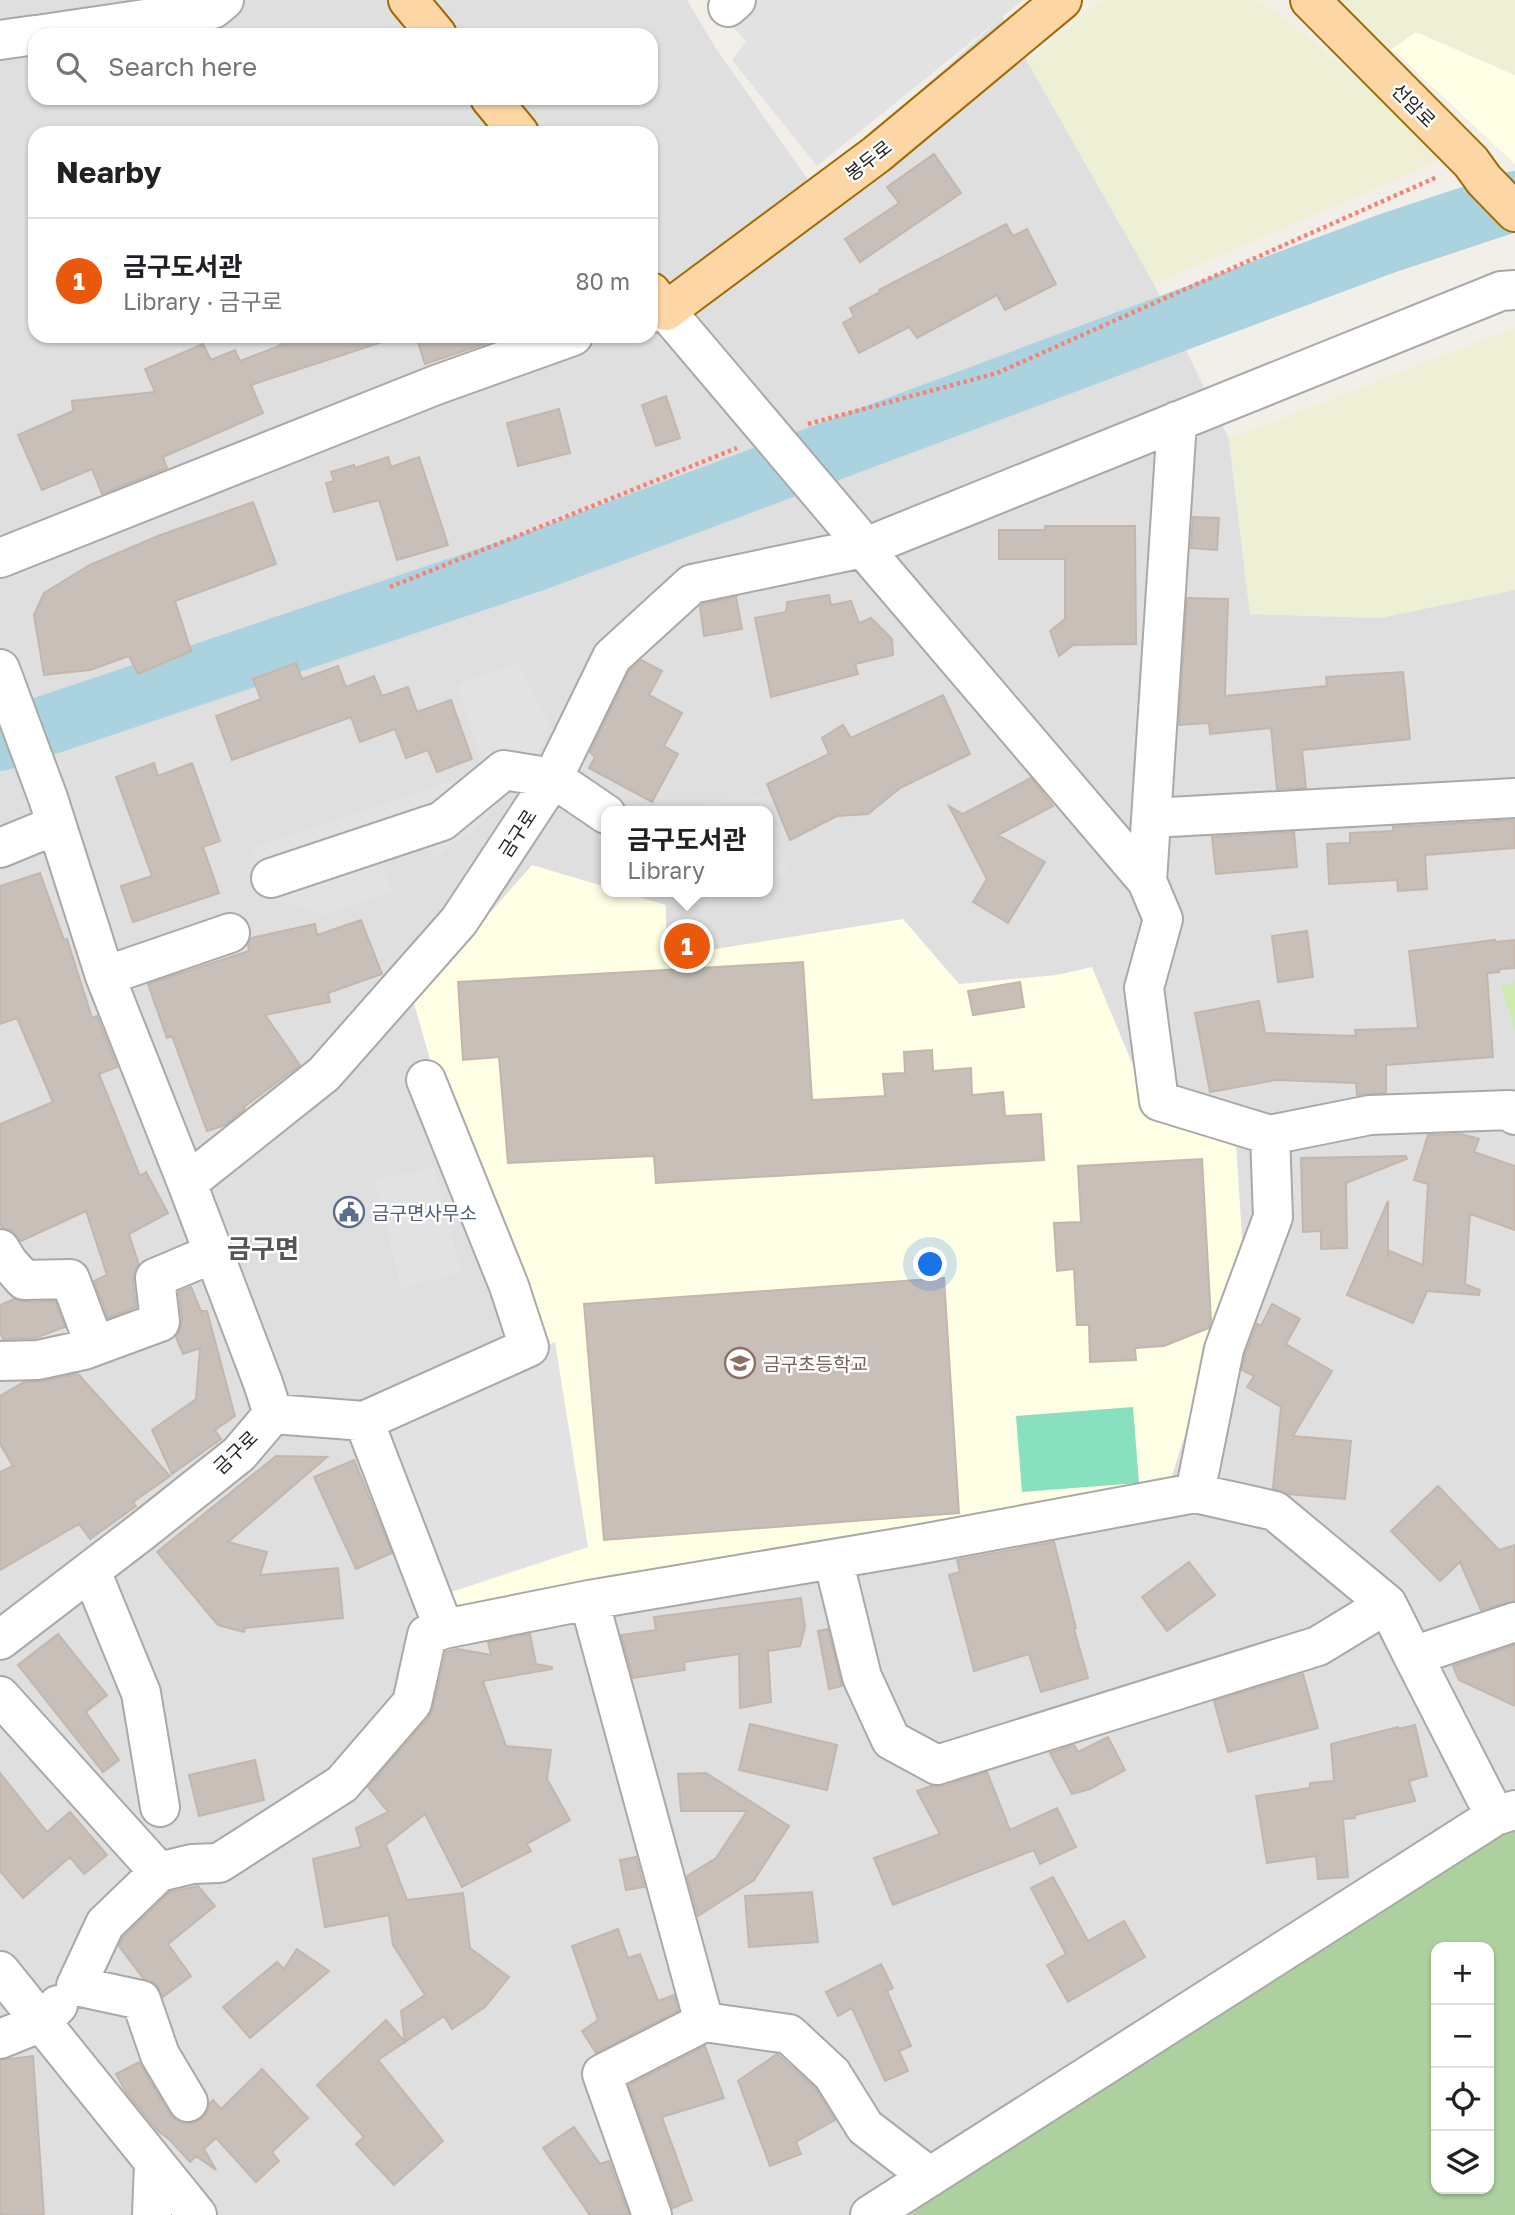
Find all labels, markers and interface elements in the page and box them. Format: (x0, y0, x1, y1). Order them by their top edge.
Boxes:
search box (28, 28, 658, 105)
icon: search (52, 48, 90, 86)
text: Search here (108, 51, 257, 82)
street label: 선암로 (1387, 78, 1441, 132)
street label: 봉두로 (840, 135, 896, 185)
text: Nearby (56, 154, 161, 190)
text: 금구도서관 (123, 251, 243, 282)
text: 1 (73, 267, 85, 295)
text: 80 m (576, 267, 630, 295)
text: Library · 금구로 (123, 287, 283, 315)
street label: 금구로 (493, 805, 541, 861)
popup (601, 806, 773, 897)
text: 금구도서관 (627, 824, 747, 855)
text: Library (627, 856, 705, 884)
pin: 1 (664, 920, 710, 972)
public building icon: 금구면사무소 (332, 1195, 366, 1229)
place label: 금구면사무소 (372, 1201, 477, 1224)
district label: 금구면 (227, 1233, 299, 1264)
your location (913, 1247, 947, 1281)
school or university icon: 금구초등학교 (723, 1346, 757, 1380)
place label: 금구초등학교 (763, 1352, 868, 1375)
street label: 금구로 (208, 1426, 262, 1478)
map controls (1431, 1942, 1494, 2194)
button: + (1431, 1942, 1494, 2005)
button: − (1431, 2005, 1494, 2068)
button: locate (1431, 2068, 1494, 2131)
button: layers (1431, 2131, 1494, 2194)

